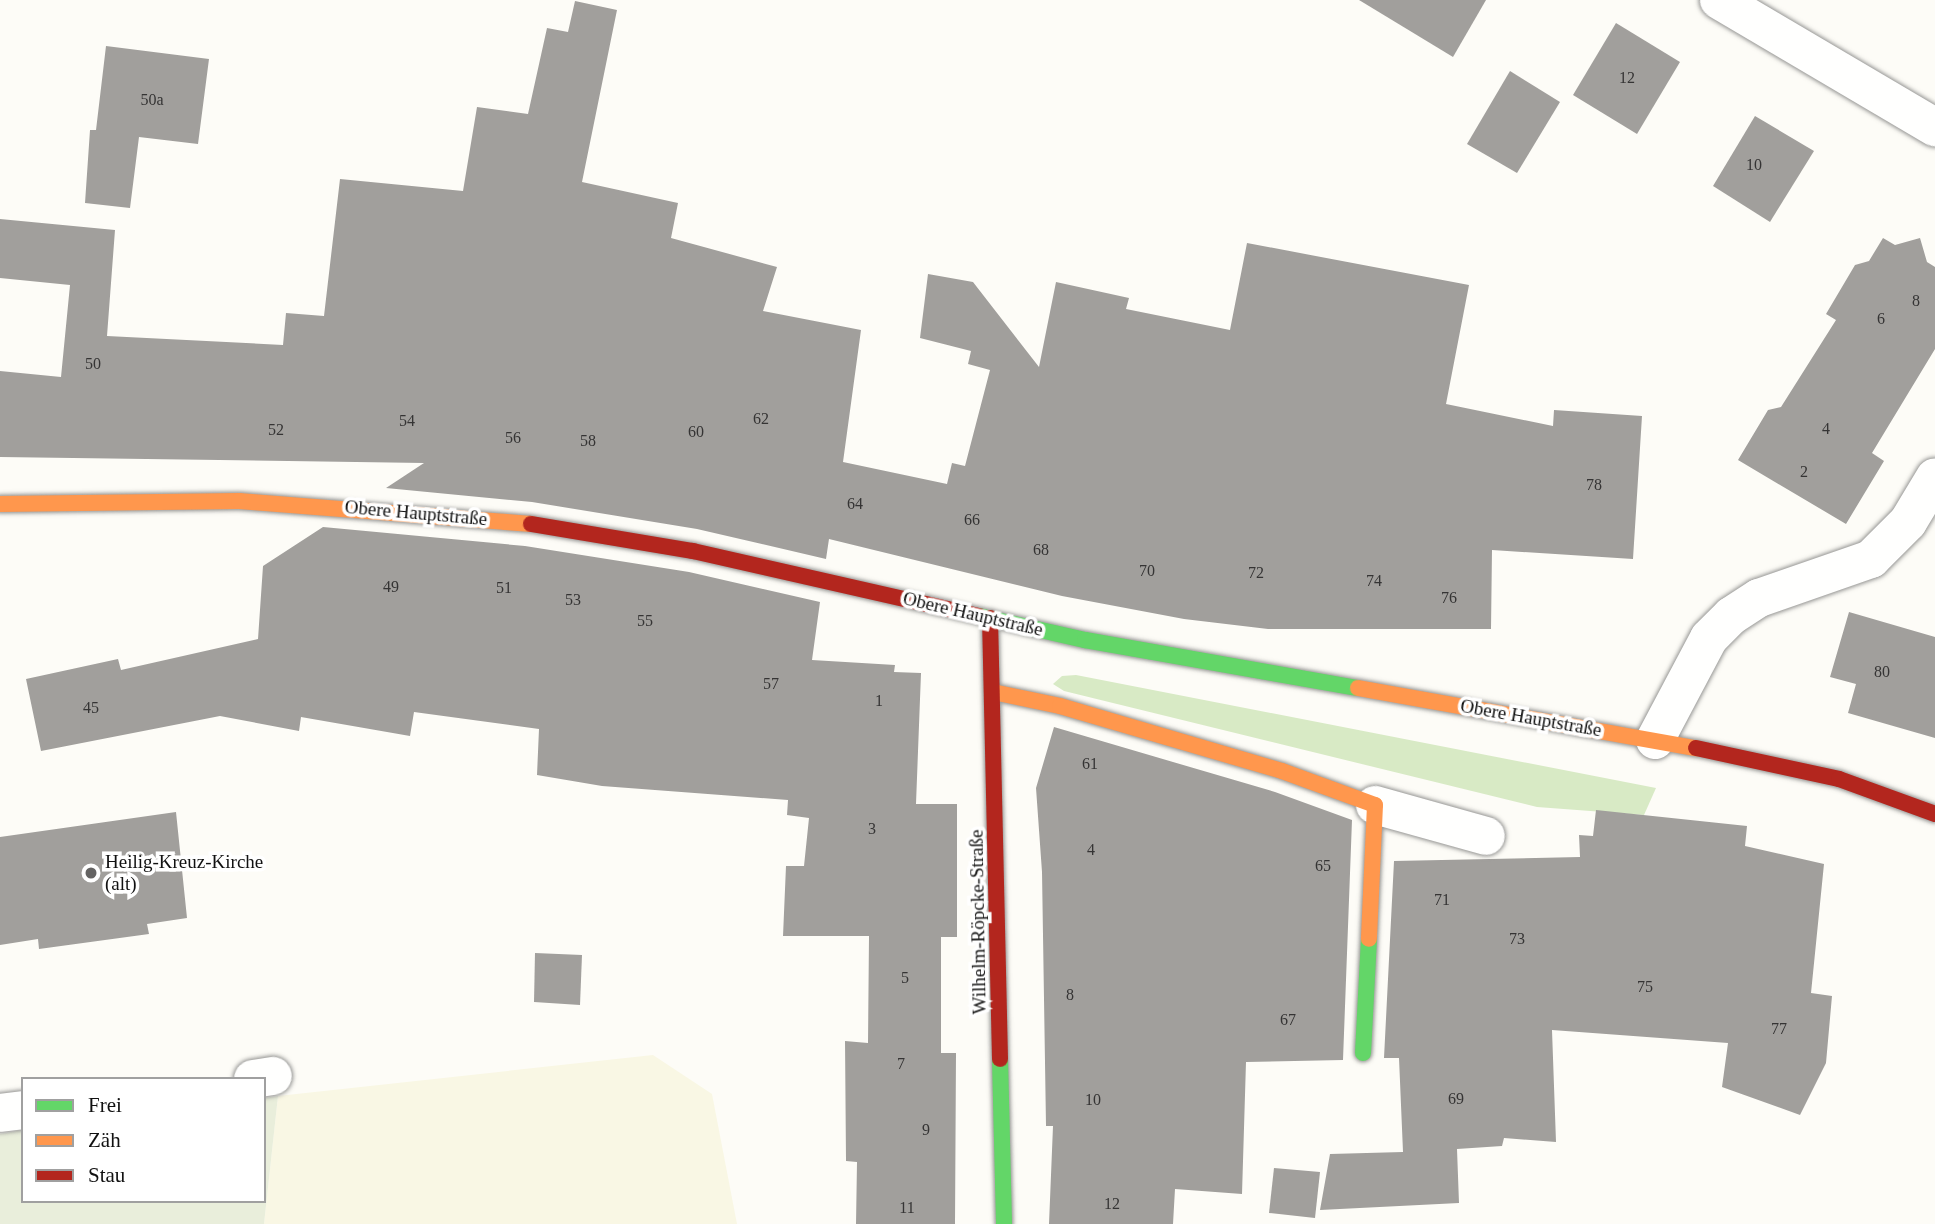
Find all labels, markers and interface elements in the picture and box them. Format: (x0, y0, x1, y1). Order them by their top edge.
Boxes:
house number: 12 (1619, 68, 1635, 88)
house number: 50a (140, 90, 164, 110)
house number: 10 (1746, 155, 1762, 175)
house number: 8 (1912, 291, 1920, 311)
house number: 6 (1877, 309, 1885, 329)
house number: 50 (85, 354, 101, 374)
house number: 62 (753, 409, 769, 429)
house number: 54 (399, 411, 415, 431)
house number: 4 (1822, 419, 1830, 439)
house number: 52 (268, 420, 284, 440)
house number: 60 (688, 422, 704, 442)
house number: 56 (505, 428, 521, 448)
house number: 58 (580, 431, 596, 451)
house number: 2 (1800, 462, 1808, 482)
house number: 78 (1586, 475, 1602, 495)
house number: 64 (847, 494, 863, 514)
street label: Obere Hauptstraße (344, 495, 488, 531)
house number: 66 (964, 510, 980, 530)
house number: 68 (1033, 540, 1049, 560)
house number: 70 (1139, 561, 1155, 581)
house number: 72 (1248, 563, 1264, 583)
house number: 74 (1366, 571, 1382, 591)
house number: 49 (383, 577, 399, 597)
house number: 51 (496, 578, 512, 598)
street label: Obere Hauptstraße (901, 587, 1045, 641)
house number: 76 (1441, 588, 1457, 608)
house number: 53 (565, 590, 581, 610)
house number: 55 (637, 611, 653, 631)
house number: 80 (1874, 662, 1890, 682)
house number: 57 (763, 674, 779, 694)
house number: 1 (875, 691, 883, 711)
street label: Obere Hauptstraße (1459, 694, 1603, 742)
house number: 45 (83, 698, 99, 718)
house number: 61 (1082, 754, 1098, 774)
house number: 3 (868, 819, 876, 839)
street label: Wilhelm-Röpcke-Straße (965, 829, 991, 1015)
house number: 4 (1087, 840, 1095, 860)
place label: Heilig-Kreuz-Kirche (alt) (105, 851, 263, 895)
house number: 65 (1315, 856, 1331, 876)
marker: Heilig-Kreuz-Kirche (alt) (83, 865, 99, 881)
house number: 71 (1434, 890, 1450, 910)
house number: 73 (1509, 929, 1525, 949)
house number: 5 (901, 968, 909, 988)
house number: 75 (1637, 977, 1653, 997)
house number: 8 (1066, 985, 1074, 1005)
house number: 67 (1280, 1010, 1296, 1030)
house number: 77 (1771, 1019, 1787, 1039)
house number: 7 (897, 1054, 905, 1074)
legend (21, 1077, 266, 1203)
house number: 69 (1448, 1089, 1464, 1109)
house number: 10 (1085, 1090, 1101, 1110)
text: Frei (88, 1093, 122, 1117)
house number: 9 (922, 1120, 930, 1140)
text: Zäh (88, 1128, 121, 1152)
text: Stau (88, 1163, 125, 1187)
house number: 12 (1104, 1194, 1120, 1214)
house number: 11 (899, 1198, 915, 1218)

